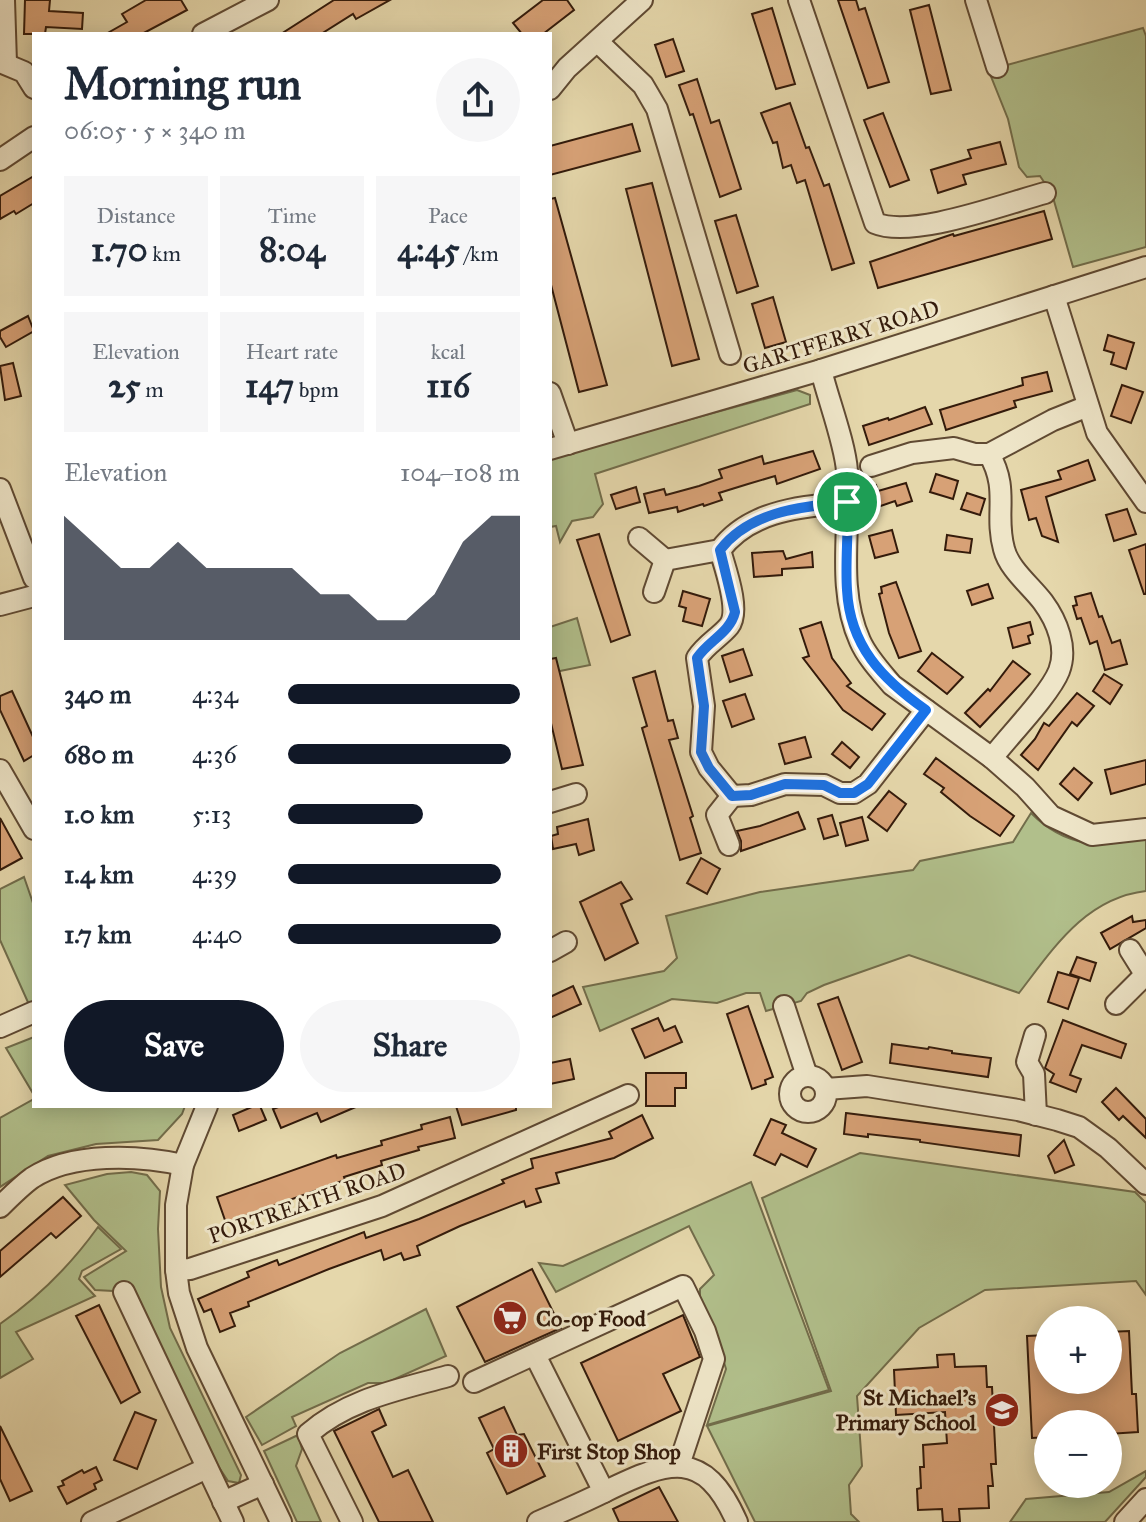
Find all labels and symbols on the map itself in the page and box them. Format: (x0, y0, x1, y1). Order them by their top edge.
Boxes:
street label: GARTFERRY ROAD (739, 294, 943, 380)
pin (813, 468, 881, 536)
street label: PORTREATH ROAD (205, 1156, 409, 1250)
supermarket icon: Co-op Food (491, 1299, 529, 1337)
place label: Co-op Food (536, 1305, 647, 1332)
place label: St Michael's Primary School (836, 1384, 977, 1436)
school or university icon: St Michael's Primary School (983, 1391, 1021, 1429)
building icon: First Stop Shop (492, 1432, 530, 1470)
place label: First Stop Shop (537, 1438, 681, 1465)

